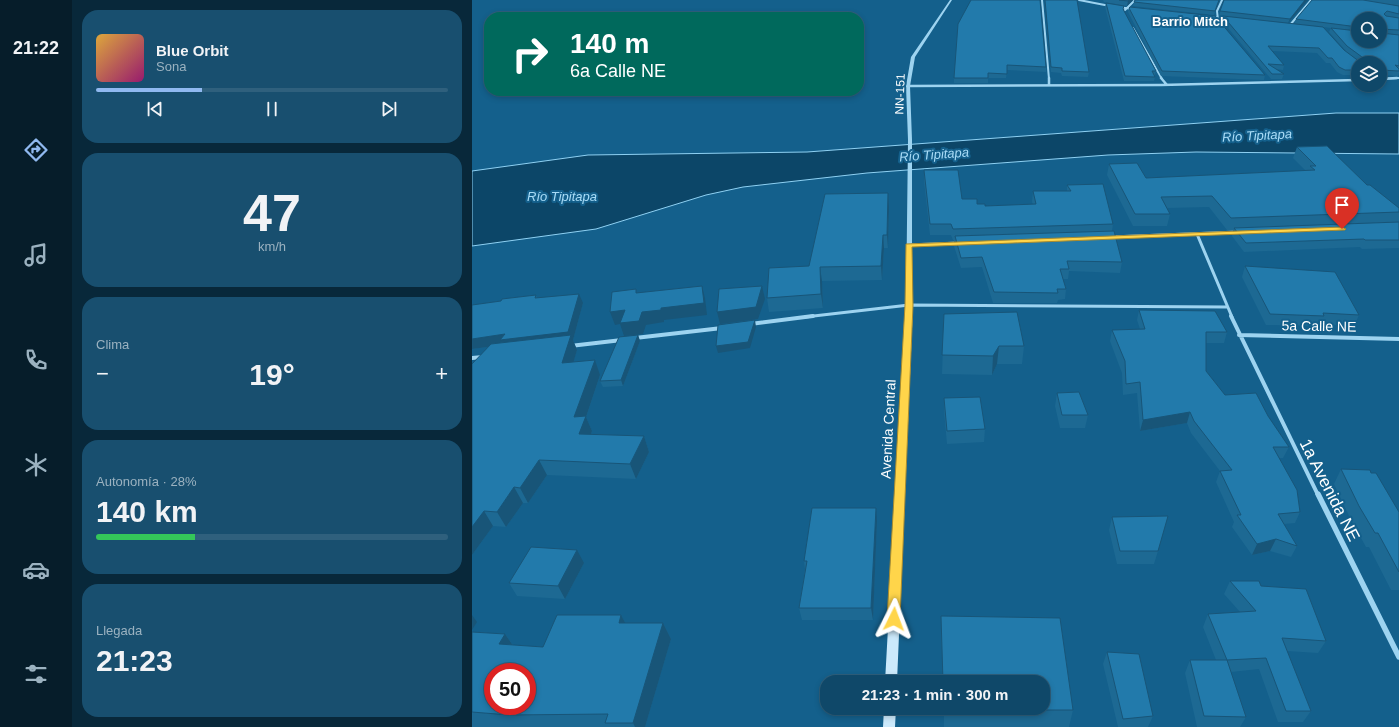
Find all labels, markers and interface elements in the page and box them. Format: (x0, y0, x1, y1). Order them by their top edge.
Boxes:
map controls (1351, 12, 1387, 92)
button: search (1351, 12, 1387, 48)
district label: Barrio Mitch (1152, 14, 1228, 29)
icon: right (504, 28, 556, 80)
text: 140 m (570, 28, 649, 59)
text: 21:22 (13, 38, 59, 58)
text: Blue Orbit (156, 42, 229, 59)
button: layers (1351, 56, 1387, 92)
text: Sona (156, 59, 186, 74)
text: 6a Calle NE (570, 61, 666, 81)
street label: NN-151 (892, 73, 908, 115)
icon: previous (144, 98, 166, 120)
icon: pause (261, 98, 283, 120)
icon: next (378, 98, 400, 120)
water label: Río Tipitapa (1222, 126, 1292, 145)
icon: directions (22, 136, 50, 164)
water label: Río Tipitapa (899, 145, 969, 164)
text: 47 (243, 184, 301, 242)
pin (1325, 188, 1359, 229)
water label: Río Tipitapa (527, 189, 597, 204)
icon: arrive (1331, 194, 1353, 216)
text: km/h (258, 239, 286, 254)
icon: music (22, 241, 50, 269)
street label: 5a Calle NE (1282, 317, 1356, 335)
text: Clima (96, 337, 129, 352)
icon: phone (22, 346, 50, 374)
text: 19° (249, 358, 295, 391)
text: − (96, 361, 109, 386)
text: + (435, 361, 448, 386)
street label: Avenida Central (877, 379, 899, 479)
street label: 1a Avenida NE (1296, 436, 1363, 545)
icon: climate (22, 451, 50, 479)
text: Autonomía · 28% (96, 474, 196, 489)
text: 140 km (96, 495, 198, 528)
icon: car (22, 556, 50, 584)
position arrow (873, 598, 915, 640)
text: Llegada (96, 623, 142, 638)
text: 21:23 (96, 644, 173, 677)
icon: filters (22, 660, 50, 688)
speed limit sign: 50 (484, 663, 536, 715)
text: 21:23 · 1 min · 300 m (862, 686, 1008, 703)

